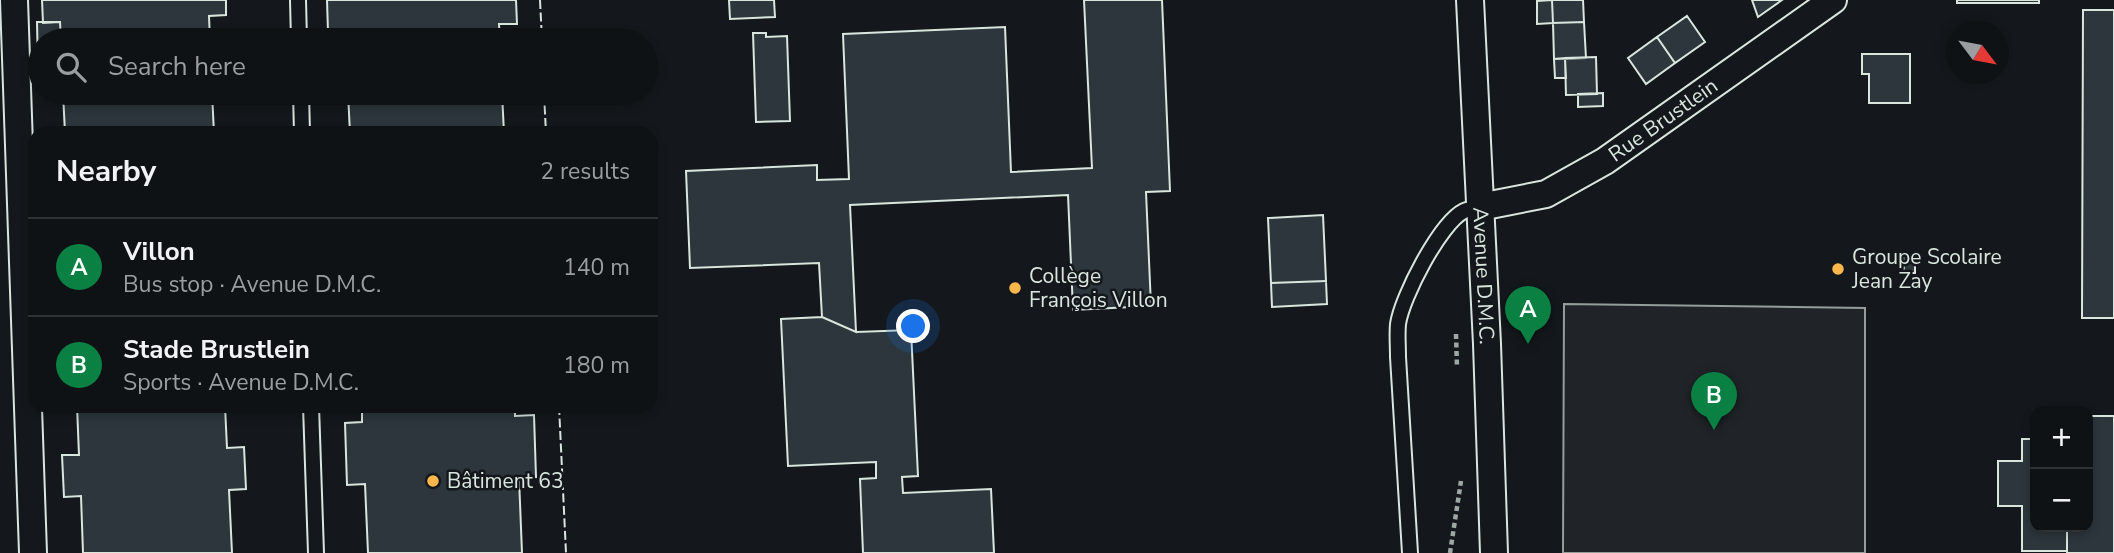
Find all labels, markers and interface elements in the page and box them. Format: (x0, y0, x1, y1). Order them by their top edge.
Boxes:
north arrow (1946, 21, 2009, 84)
search box (28, 28, 658, 105)
icon: search (52, 48, 90, 86)
text: Search here (108, 49, 246, 84)
street label: Rue Brustlein (1603, 72, 1723, 168)
text: Nearby (56, 151, 156, 192)
text: 2 results (540, 156, 630, 187)
street label: Avenue D.M.C. (1466, 206, 1501, 345)
text: Villon (123, 234, 195, 269)
place label: Groupe Scolaire Jean Zay (1851, 243, 2002, 295)
text: A (70, 252, 88, 283)
text: 140 m (563, 252, 630, 283)
marker: Groupe Scolaire Jean Zay (1830, 261, 1846, 277)
place label: Collège François Villon (1029, 262, 1168, 314)
text: Bus stop · Avenue D.M.C. (123, 269, 381, 300)
marker: Collège François Villon (1007, 280, 1023, 296)
pin: A (1505, 286, 1551, 344)
your location (896, 309, 930, 343)
text: Stade Brustlein (123, 332, 310, 367)
text: B (71, 350, 87, 381)
text: 180 m (563, 350, 630, 381)
text: Sports · Avenue D.M.C. (123, 367, 359, 398)
pin: B (1691, 372, 1737, 430)
map controls (2030, 406, 2093, 532)
button: + (2030, 406, 2093, 469)
place label: Bâtiment 63 (447, 467, 564, 495)
button: − (2030, 469, 2093, 532)
marker: Bâtiment 63 (425, 473, 441, 489)

